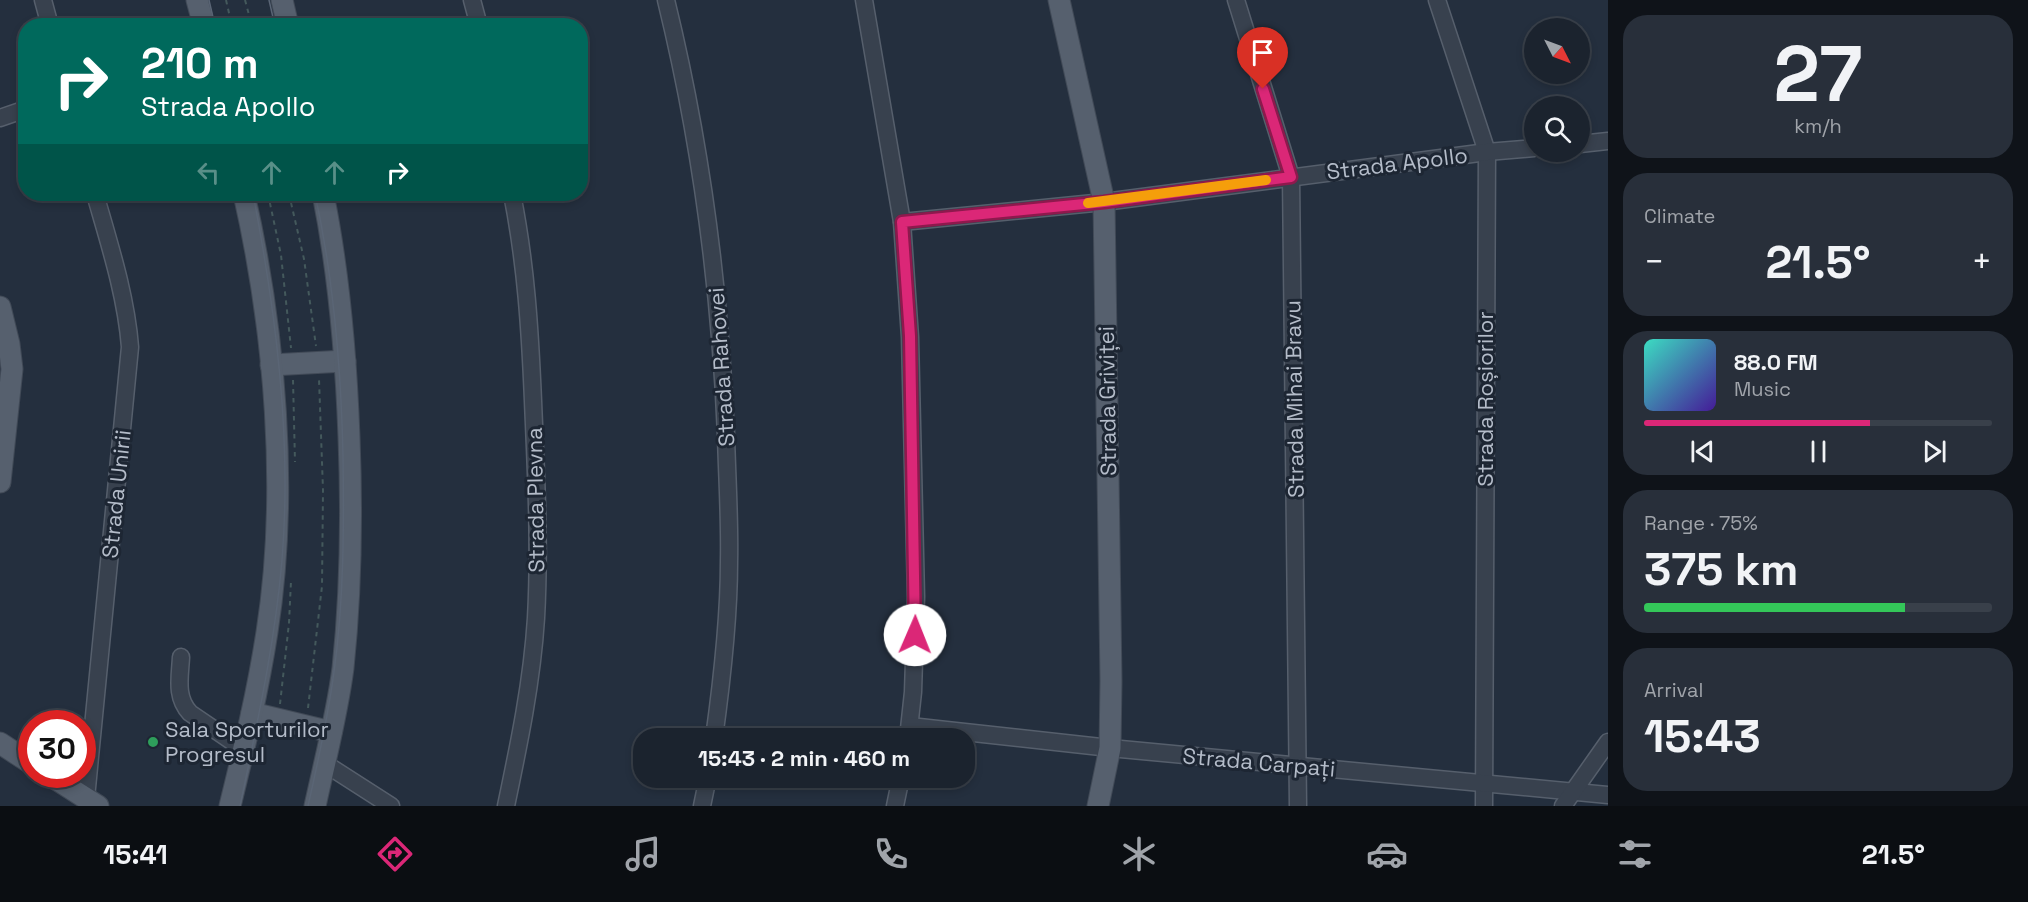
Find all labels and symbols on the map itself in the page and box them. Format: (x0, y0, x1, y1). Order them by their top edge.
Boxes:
north arrow (1524, 18, 1590, 84)
pin (1237, 27, 1288, 89)
street label: Strada Apollo (1325, 140, 1469, 186)
street label: Strada Rahovei (701, 287, 741, 447)
street label: Strada Mihai Bravu (1278, 300, 1310, 498)
street label: Strada Roșiorilor (1471, 311, 1499, 487)
street label: Strada Griviței (1092, 326, 1122, 476)
street label: Strada Plevna (520, 427, 550, 573)
street label: Strada Unirii (95, 428, 137, 560)
position arrow (883, 603, 947, 667)
speed limit sign: 30 (18, 710, 96, 788)
place label: Sala Sporturilor Progresul (165, 715, 329, 768)
marker: Sala Sporturilor Progresul (146, 735, 160, 749)
street label: Strada Carpați (1182, 741, 1336, 783)

